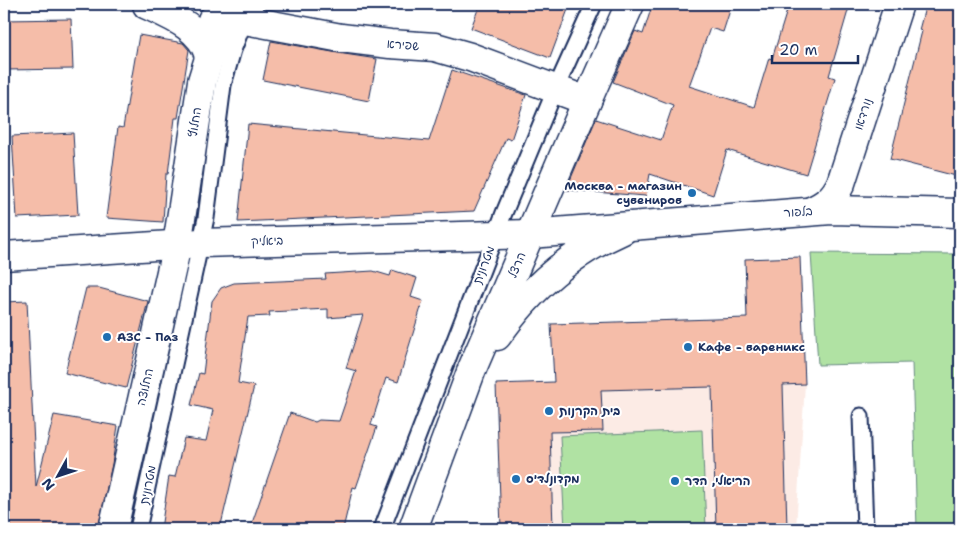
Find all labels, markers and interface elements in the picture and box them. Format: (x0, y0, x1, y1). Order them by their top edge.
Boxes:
scale bar (772, 32, 858, 64)
street label: שפירא (386, 36, 420, 54)
text: 20 m (779, 40, 818, 60)
street label: נורדאו (850, 96, 876, 132)
street label: החלוץ (185, 106, 205, 138)
place label: Москва - магазин сувениров (564, 178, 682, 208)
marker: Москва - магазин сувениров (686, 187, 698, 199)
street label: בלפור (783, 203, 813, 221)
street label: ביאליק (251, 232, 283, 250)
street label: מטרונית (469, 243, 499, 287)
street label: הרצל (504, 250, 530, 280)
place label: АЗС - Паз (117, 329, 179, 345)
marker: АЗС - Паз (101, 331, 113, 343)
place label: Кафе - вареникс (698, 339, 805, 355)
marker: Кафе - вареникс (682, 341, 694, 353)
street label: החלוצה (133, 367, 157, 407)
place label: בית הקרנות (559, 403, 620, 419)
marker: בית הקרנות (543, 405, 555, 417)
north arrow (32, 450, 82, 500)
street label: מטרונית (136, 464, 160, 506)
place label: מקדונלד'ס (526, 471, 580, 487)
marker: מקדונלד'ס (510, 473, 522, 485)
place label: הריאלי, הדר (685, 473, 750, 489)
text: N (38, 474, 59, 494)
marker: הריאלי, הדר (669, 475, 681, 487)

